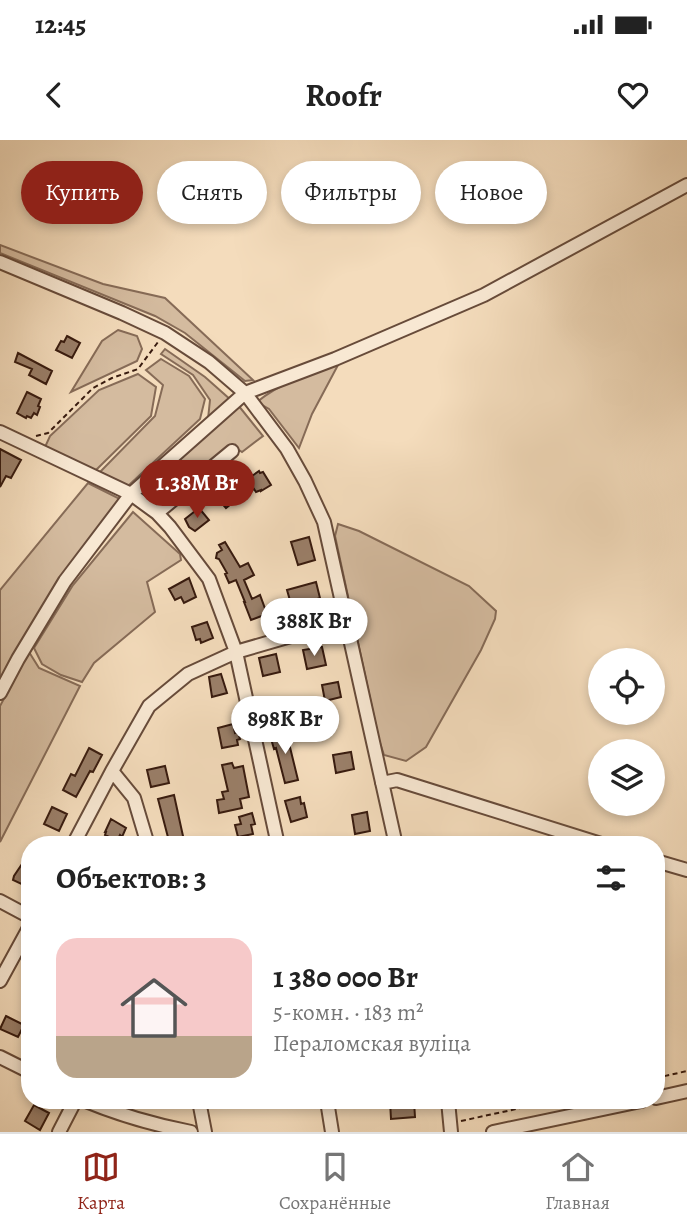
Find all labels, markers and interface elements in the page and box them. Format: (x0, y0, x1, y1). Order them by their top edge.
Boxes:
text: 12:45 (35, 7, 86, 42)
text: Roofr (305, 73, 382, 117)
icon: back (35, 76, 73, 114)
icon: heart (614, 76, 652, 114)
chip: Купить (21, 161, 143, 224)
chip: Снять (157, 161, 267, 224)
chip: Фильтры (281, 161, 421, 224)
chip: Новое (435, 161, 547, 224)
pin: 1.38M Br (125, 460, 269, 520)
text: 1.38M Br (156, 467, 238, 498)
pin: 388K Br (249, 598, 379, 658)
text: 388K Br (277, 605, 351, 636)
map controls (588, 648, 665, 816)
button: locate (588, 648, 665, 725)
pin: 898K Br (220, 696, 350, 756)
text: 898K Br (247, 703, 323, 734)
button: layers (588, 739, 665, 816)
text: Объектов: 3 (56, 858, 207, 898)
icon: filters (592, 859, 630, 897)
text: 1 380 000 Br (273, 957, 418, 997)
icon: home (112, 966, 196, 1050)
text: 5-комн. · 183 m² (273, 997, 424, 1028)
text: Пераломская вуліца (273, 1028, 471, 1059)
tab: Карта (77, 1148, 125, 1216)
tab: Сохранённые (279, 1148, 391, 1216)
tab: Главная (545, 1148, 610, 1216)

